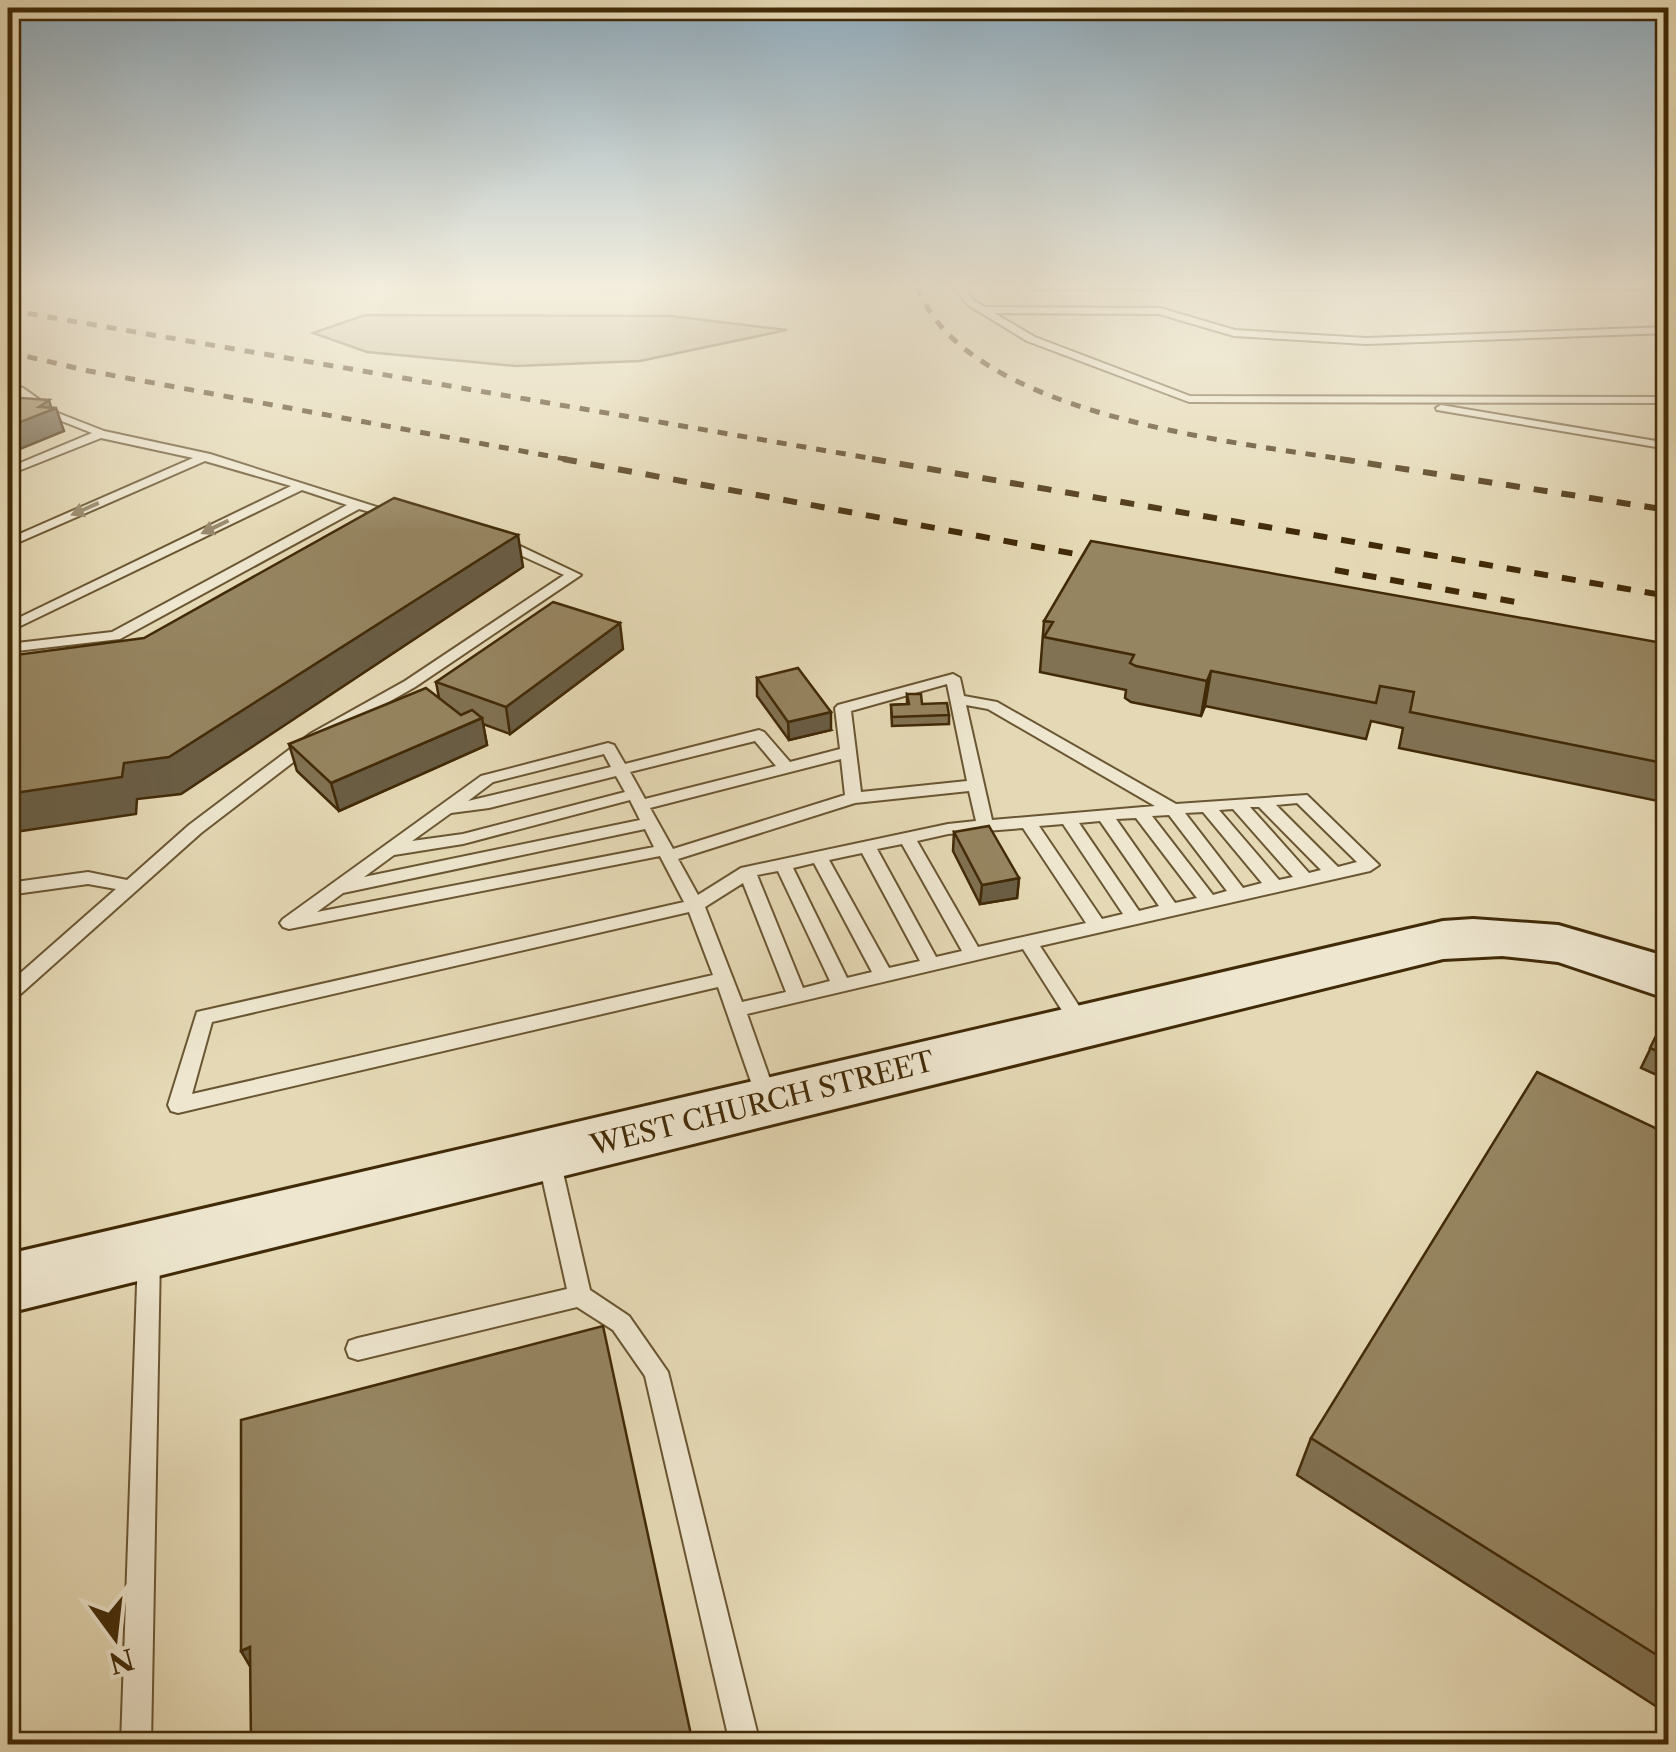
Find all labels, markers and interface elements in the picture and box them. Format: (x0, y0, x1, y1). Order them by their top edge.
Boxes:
one-way arrow (70, 501, 100, 517)
one-way arrow (200, 519, 229, 536)
street label: WEST CHURCH STREET (586, 1044, 937, 1162)
north arrow (65, 1587, 165, 1687)
text: N (105, 1642, 138, 1681)

